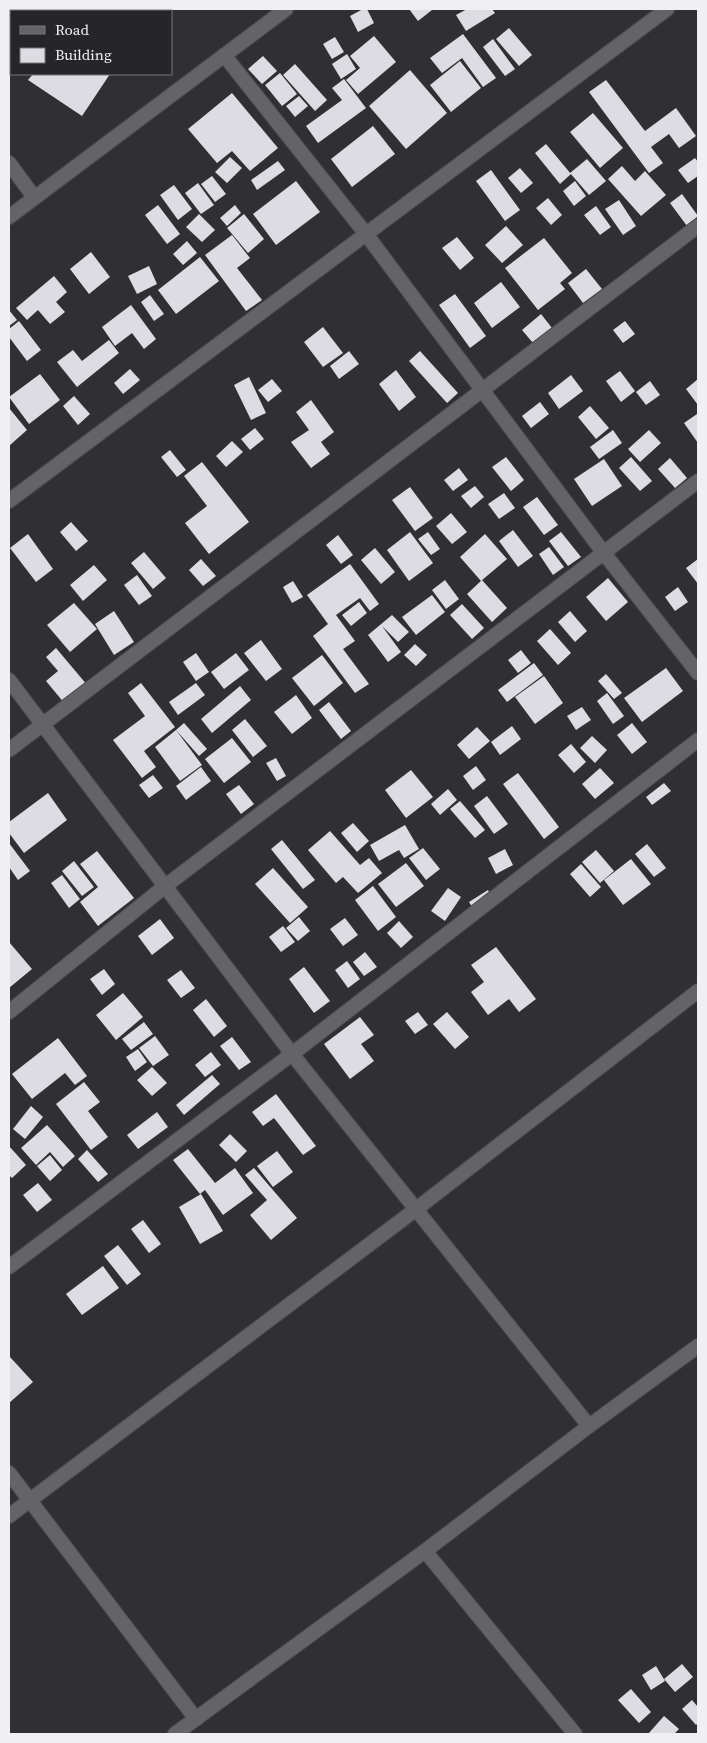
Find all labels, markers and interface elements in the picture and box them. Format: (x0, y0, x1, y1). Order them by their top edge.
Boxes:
legend (10, 10, 172, 75)
text: Road (55, 19, 89, 40)
text: Building (55, 44, 112, 65)

